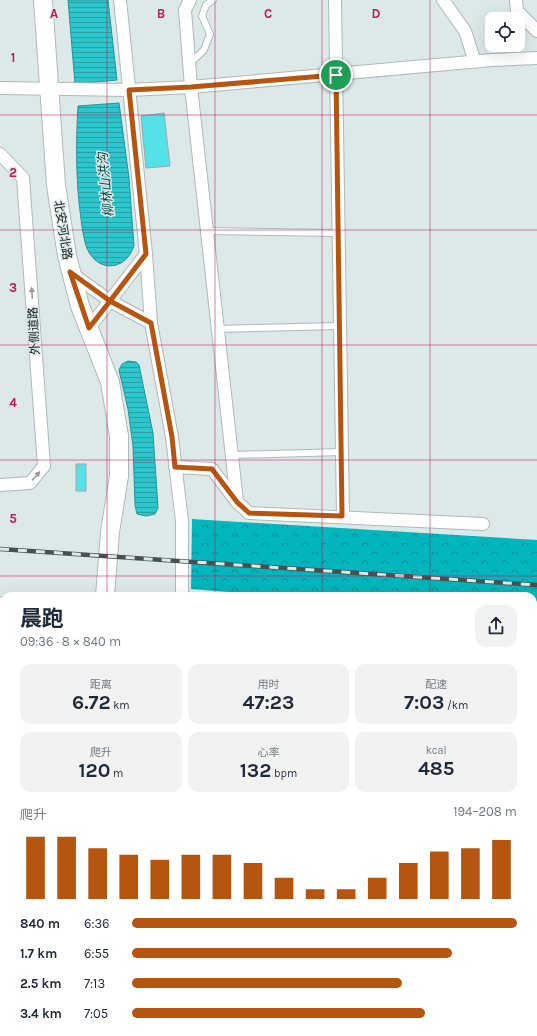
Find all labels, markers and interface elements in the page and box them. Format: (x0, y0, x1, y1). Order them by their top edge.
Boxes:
text: A (50, 6, 58, 21)
text: B (157, 6, 165, 21)
text: C (264, 6, 272, 21)
text: D (372, 6, 381, 21)
map controls (485, 12, 525, 52)
button: locate (485, 12, 525, 52)
text: 1 (11, 50, 15, 65)
pin (319, 58, 353, 92)
icon: arrive (325, 64, 347, 86)
water label: 柳林山洪沟 (94, 150, 116, 218)
text: 2 (9, 165, 17, 180)
street label: 北安河北路 (51, 199, 75, 261)
text: 3 (9, 280, 17, 295)
one-way arrow (29, 287, 36, 299)
street label: 外侧道路 (26, 307, 42, 355)
text: 4 (9, 395, 17, 410)
one-way arrow (31, 471, 40, 481)
text: 5 (9, 511, 17, 526)
button: share (475, 605, 517, 647)
text: 晨跑 (20, 606, 64, 632)
text: 09:36 · 8 × 840 m (20, 634, 121, 649)
text: 距离 (90, 678, 112, 691)
text: 用时 (257, 678, 279, 691)
text: 配速 (425, 678, 447, 691)
text: 6.72 (72, 691, 111, 714)
text: 47:23 (243, 691, 294, 714)
text: 7:03 (404, 691, 444, 714)
text: km (111, 699, 130, 712)
text: /km (444, 699, 468, 712)
text: kcal (426, 744, 447, 757)
text: 爬升 (90, 746, 112, 759)
text: 心率 (257, 746, 279, 759)
text: 485 (418, 757, 454, 780)
text: 120 (78, 759, 110, 782)
text: 132 (240, 759, 271, 782)
text: m (110, 767, 123, 780)
text: bpm (271, 767, 297, 780)
text: 194–208 m (453, 804, 517, 819)
text: 爬升 (20, 807, 46, 822)
text: 840 m (20, 916, 60, 931)
text: 6:36 (84, 916, 110, 931)
text: 1.7 km (20, 946, 57, 961)
text: 6:55 (84, 946, 109, 961)
text: 2.5 km (20, 976, 62, 991)
text: 7:13 (84, 976, 105, 991)
text: 3.4 km (20, 1006, 62, 1021)
text: 7:05 (84, 1006, 108, 1021)

